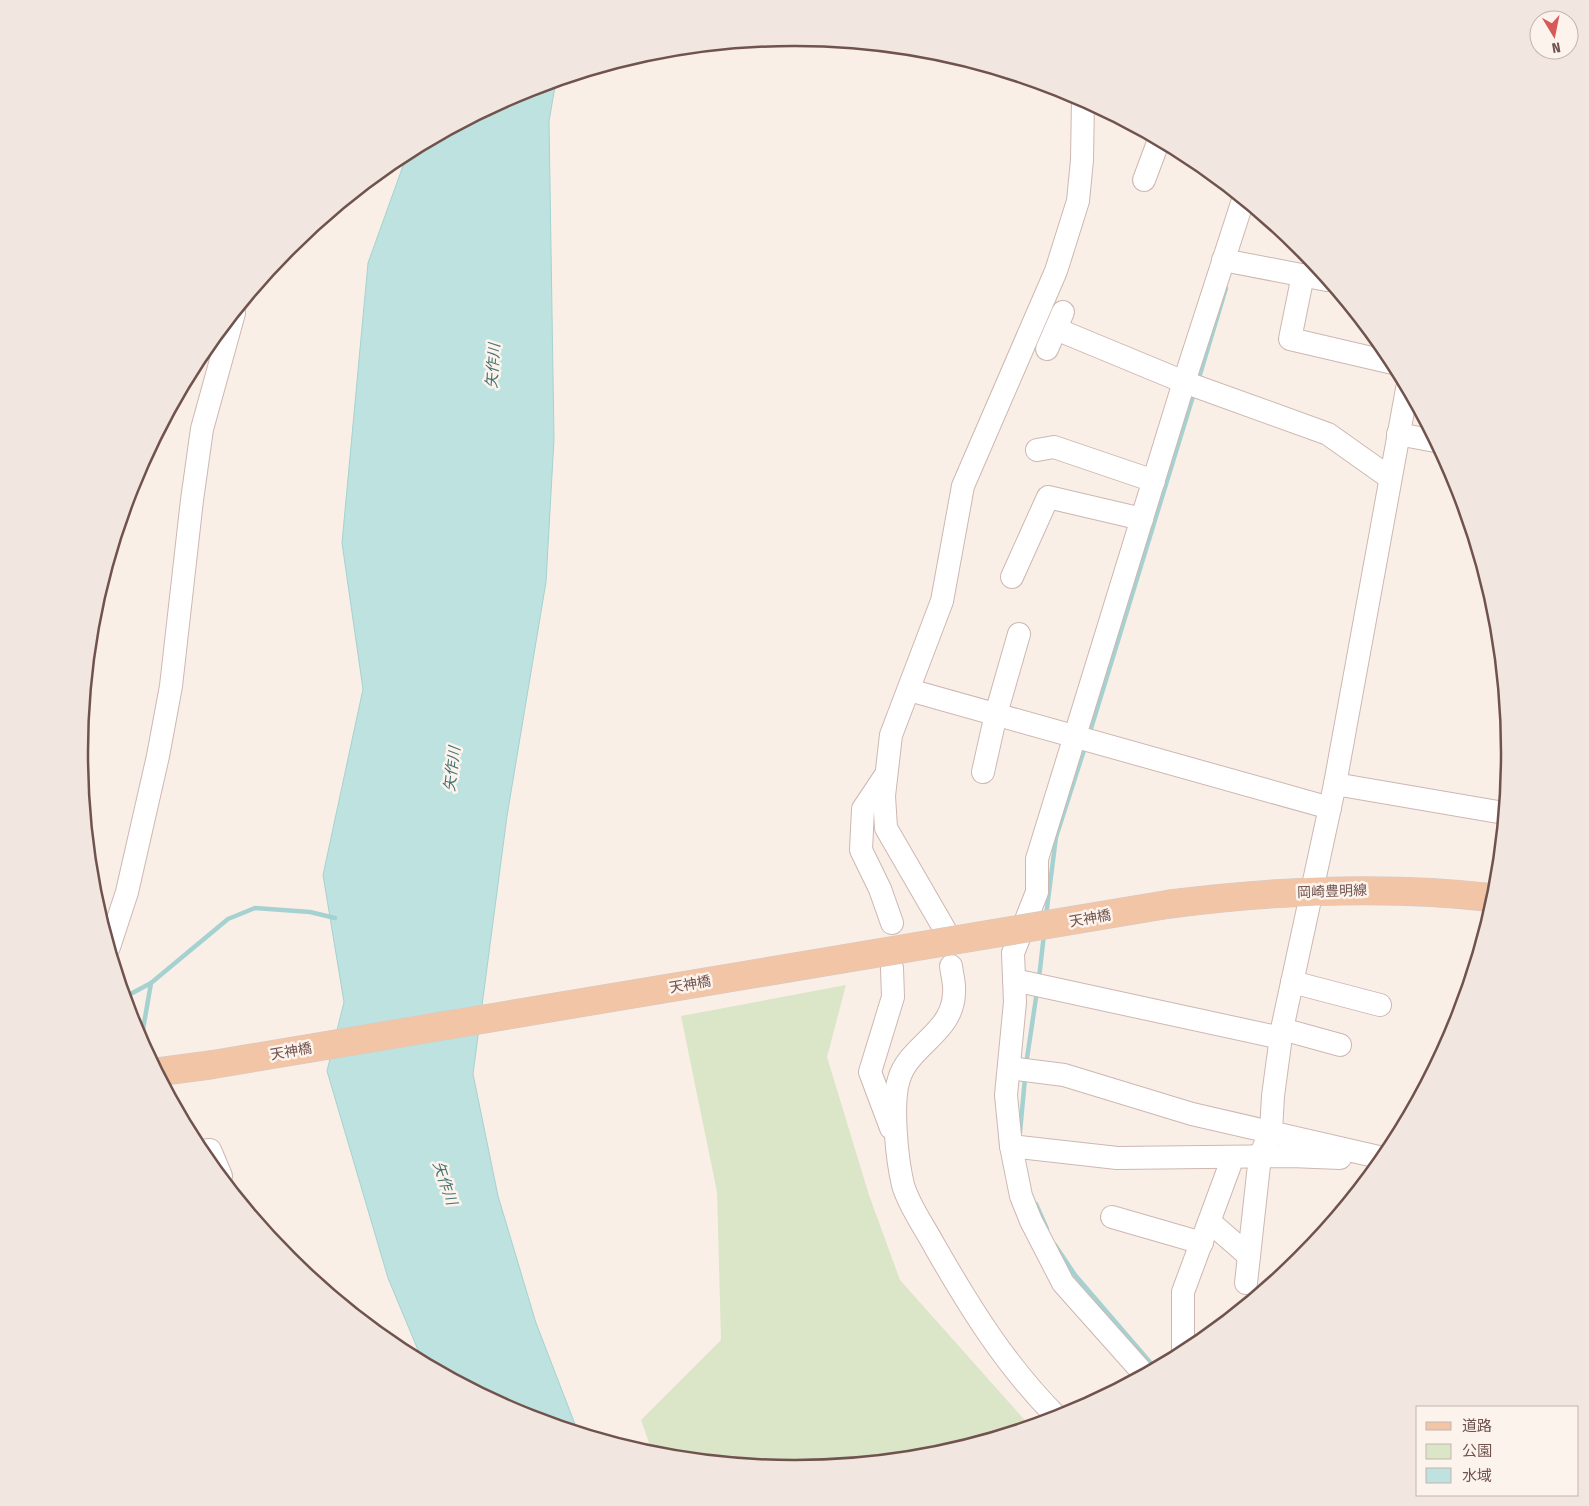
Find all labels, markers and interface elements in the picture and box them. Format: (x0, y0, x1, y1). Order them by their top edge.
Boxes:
north arrow (1529, 10, 1579, 60)
text: N (1551, 38, 1562, 56)
water label: 矢作川 (482, 341, 504, 389)
water label: 矢作川 (440, 744, 464, 792)
street label: 岡崎豊明線 (1297, 882, 1367, 901)
street label: 天神橋 (1068, 906, 1112, 931)
street label: 天神橋 (668, 972, 712, 997)
street label: 天神橋 (269, 1039, 313, 1064)
water label: 矢作川 (429, 1159, 461, 1209)
legend (1416, 1406, 1579, 1496)
text: 道路 (1462, 1417, 1492, 1435)
text: 公園 (1462, 1442, 1492, 1460)
text: 水域 (1462, 1467, 1492, 1485)

